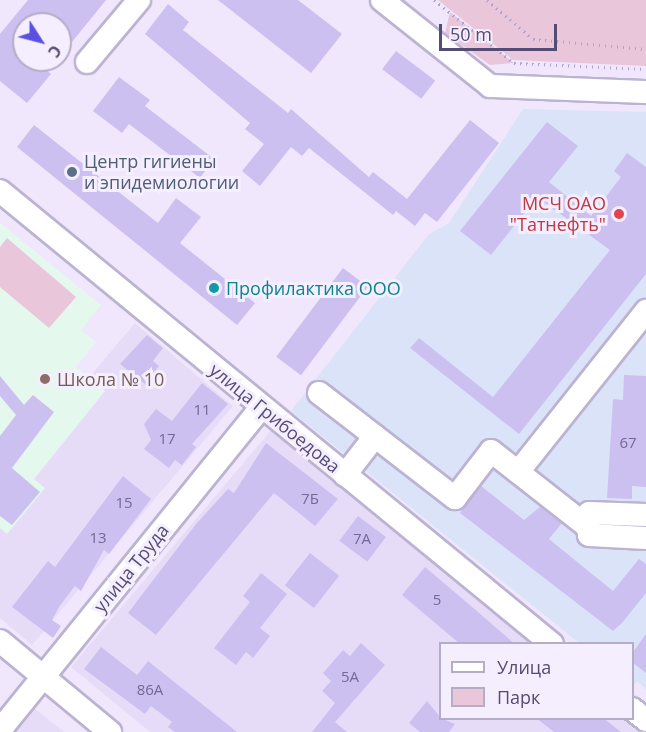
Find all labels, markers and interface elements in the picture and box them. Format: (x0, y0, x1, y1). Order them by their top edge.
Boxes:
north arrow (12, 12, 72, 72)
scale bar (442, 12, 560, 50)
text: 50 m (450, 22, 492, 46)
text: С (43, 41, 67, 62)
place label: Центр гигиены и эпидемиологии (84, 151, 239, 194)
marker: Центр гигиены и эпидемиологии (65, 165, 79, 179)
place label: МСЧ ОАО "Татнефть" (510, 193, 606, 236)
marker: МСЧ ОАО "Татнефть" (610, 205, 628, 223)
place label: Профилактика ООО (226, 277, 401, 299)
marker: Профилактика ООО (207, 281, 221, 295)
street label: улица Грибоедова (205, 359, 345, 477)
place label: Школа № 10 (57, 368, 164, 390)
marker: Школа № 10 (38, 372, 52, 386)
house number: 11 (193, 401, 211, 419)
house number: 17 (158, 430, 176, 448)
house number: 67 (619, 434, 637, 452)
house number: 7Б (301, 490, 319, 508)
house number: 15 (115, 494, 133, 512)
street label: улица Труда (89, 520, 173, 616)
house number: 13 (89, 529, 107, 547)
house number: 7А (353, 530, 371, 548)
house number: 5 (433, 591, 441, 609)
legend (439, 642, 634, 720)
text: Улица (497, 655, 551, 679)
house number: 5А (341, 668, 359, 686)
house number: 86А (137, 681, 163, 699)
text: Парк (497, 685, 540, 709)

